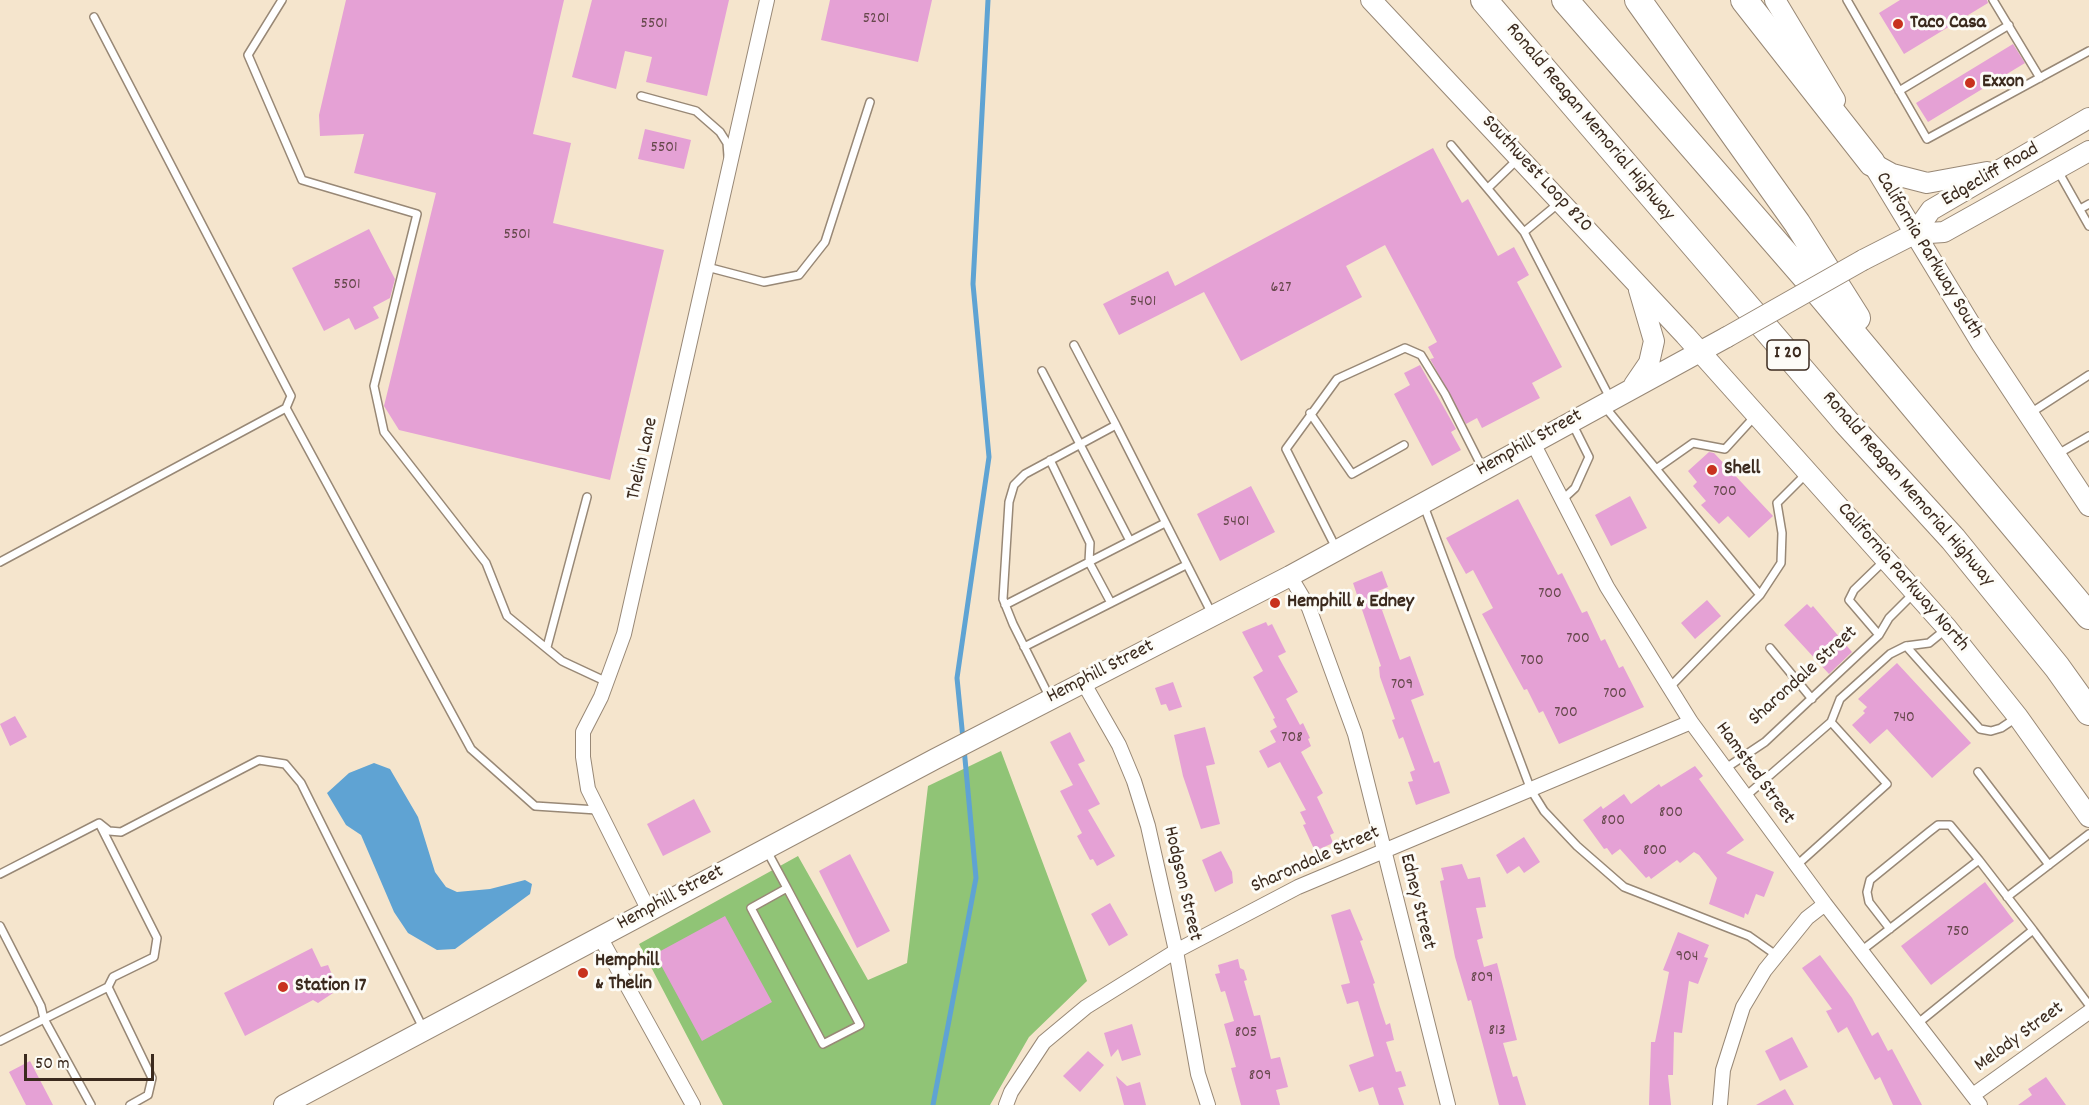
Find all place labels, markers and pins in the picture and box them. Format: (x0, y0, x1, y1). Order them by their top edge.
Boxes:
place label: Taco Casa (1910, 12, 1986, 36)
marker: Taco Casa (1891, 17, 1905, 31)
place label: Exxon (1982, 71, 2024, 95)
marker: Exxon (1963, 76, 1977, 90)
place label: Shell (1724, 458, 1760, 482)
marker: Shell (1705, 463, 1719, 477)
place label: Hemphill & Edney (1287, 591, 1414, 615)
marker: Hemphill & Edney (1268, 596, 1282, 610)
place label: Hemphill & Thelin (595, 950, 659, 997)
marker: Hemphill & Thelin (576, 966, 590, 980)
place label: Station 17 (295, 975, 366, 999)
marker: Station 17 (276, 980, 290, 994)

